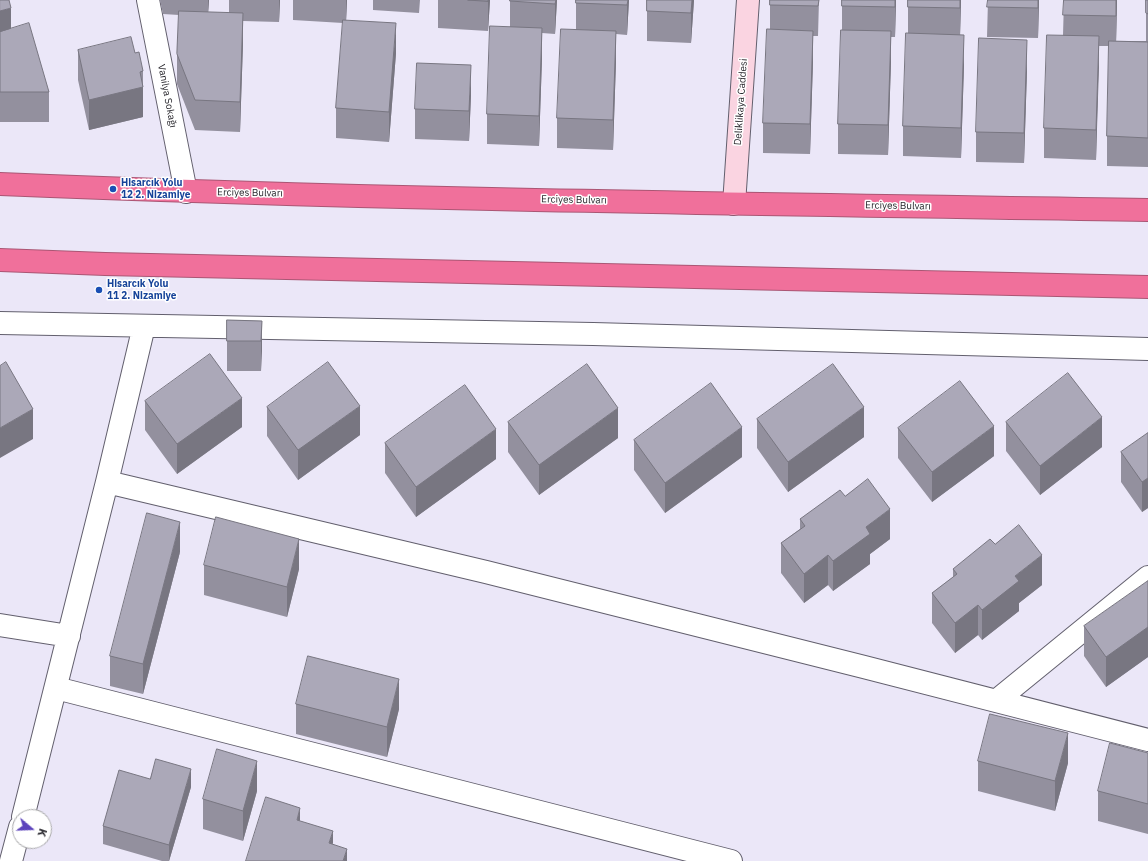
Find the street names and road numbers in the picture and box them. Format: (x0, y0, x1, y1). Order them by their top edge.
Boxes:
street label: Deliklikaya Caddesi (732, 58, 750, 146)
street label: Vanilya Sokağı (155, 63, 179, 129)
street label: Erciyes Bulvarı (217, 186, 283, 200)
street label: Erciyes Bulvarı (541, 193, 607, 207)
street label: Erciyes Bulvarı (865, 199, 931, 213)

